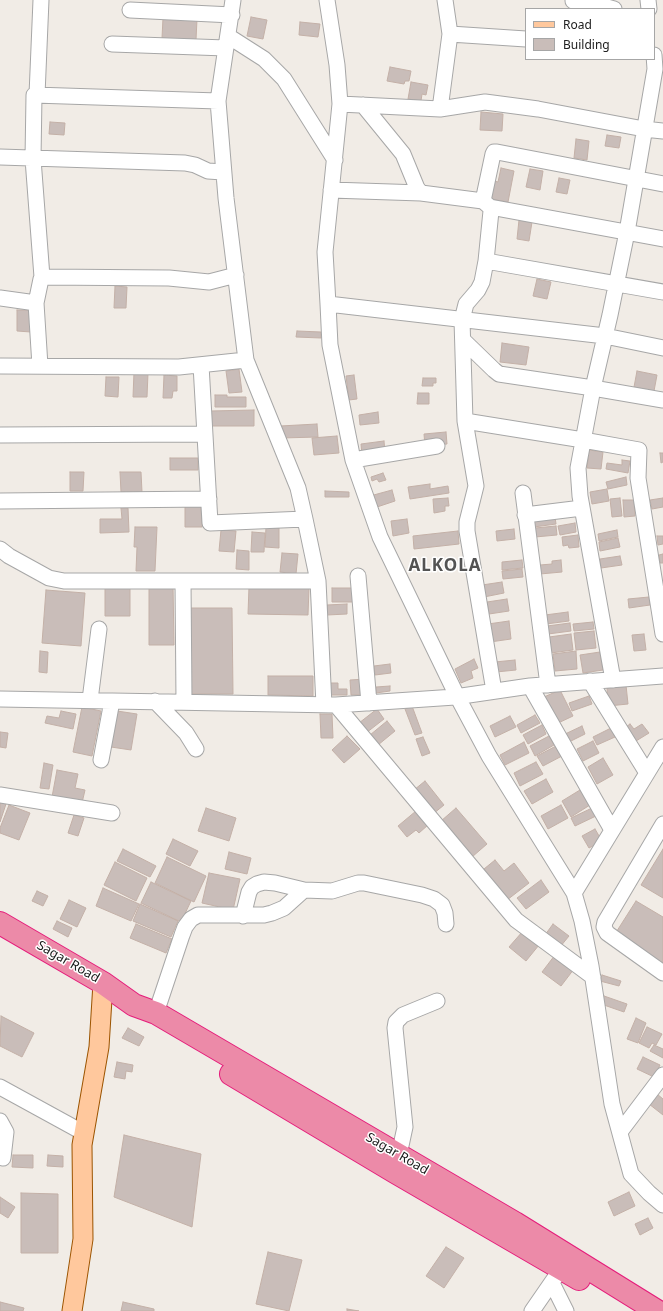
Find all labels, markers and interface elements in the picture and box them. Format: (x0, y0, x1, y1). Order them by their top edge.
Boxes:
legend (525, 8, 655, 60)
text: Road (563, 16, 592, 33)
text: Building (563, 36, 610, 53)
district label: ALKOLA (409, 556, 481, 576)
street label: Sagar Road (34, 938, 102, 986)
street label: Sagar Road (363, 1130, 431, 1178)

